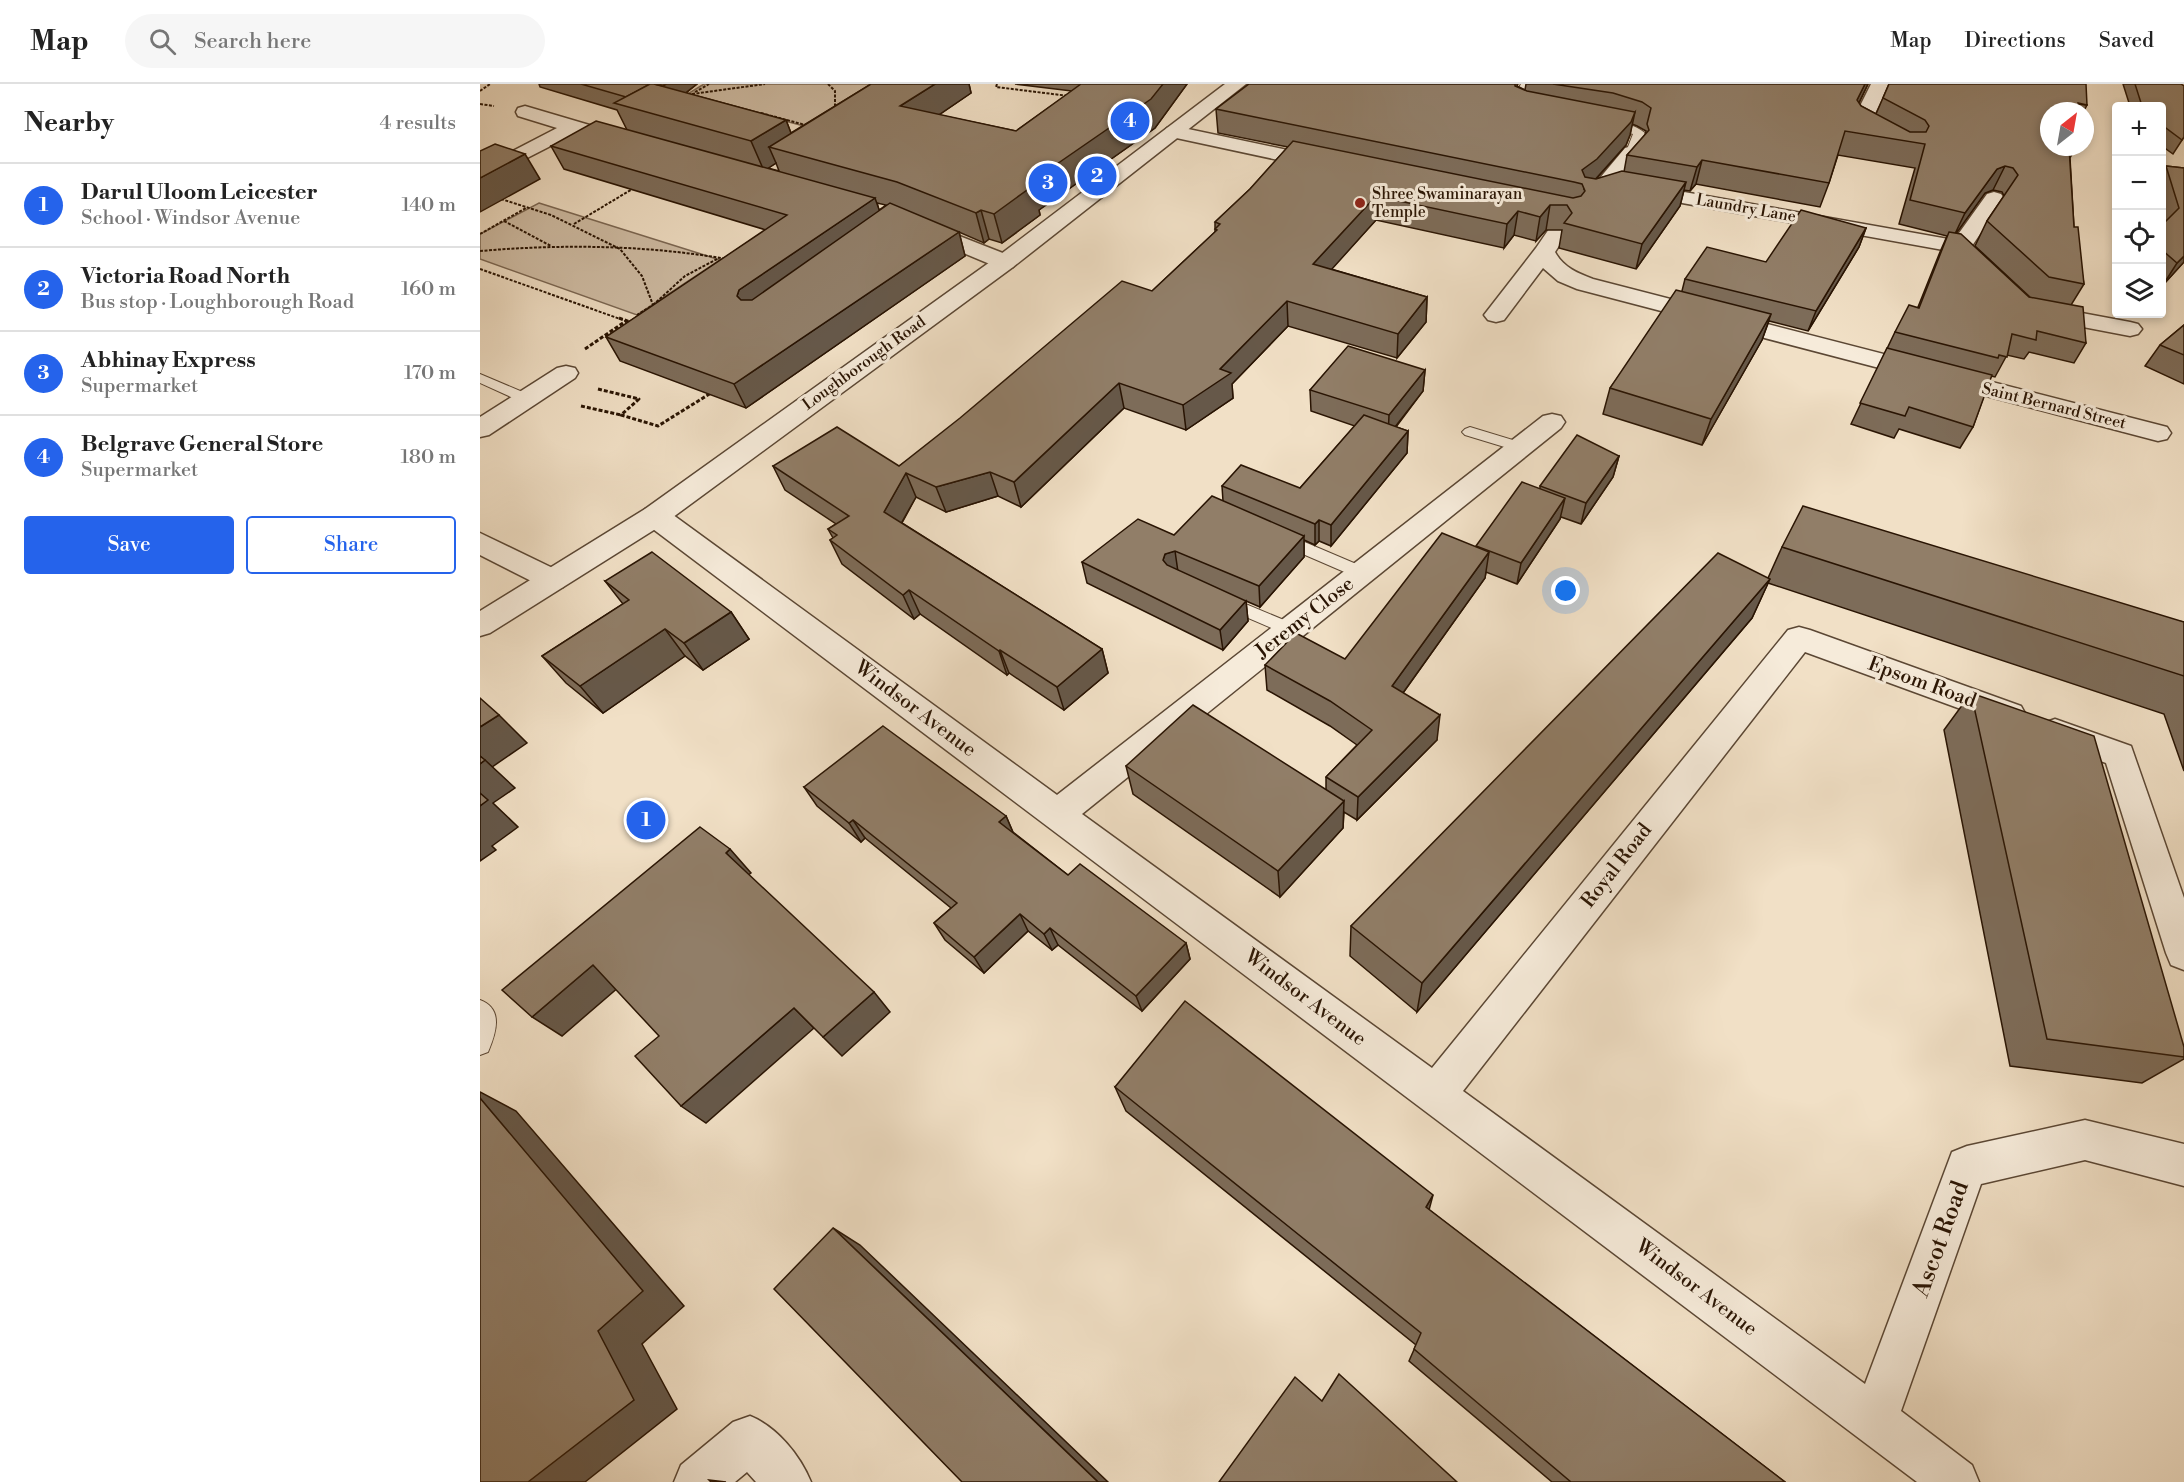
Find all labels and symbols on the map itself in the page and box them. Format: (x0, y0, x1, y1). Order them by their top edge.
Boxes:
pin: 4 (1110, 99, 1150, 144)
north arrow (2040, 102, 2094, 156)
pin: 2 (1078, 154, 1116, 199)
pin: 3 (1028, 160, 1068, 206)
place label: Shree Swaminarayan Temple (1372, 184, 1523, 222)
street label: Laundry Lane (1694, 189, 1798, 227)
marker: Shree Swaminarayan Temple (1353, 196, 1367, 210)
street label: Loughborough Road (798, 312, 930, 414)
street label: Saint Bernard Street (1980, 378, 2128, 434)
street label: Jeremy Close (1250, 572, 1359, 665)
your location (1551, 576, 1580, 605)
street label: Epsom Road (1864, 652, 1980, 714)
street label: Windsor Avenue (848, 654, 981, 763)
pin: 1 (626, 798, 666, 842)
street label: Royal Road (1576, 818, 1658, 913)
street label: Windsor Avenue (1238, 943, 1371, 1052)
street label: Ascot Road (1906, 1176, 1976, 1302)
street label: Windsor Avenue (1629, 1233, 1762, 1342)

